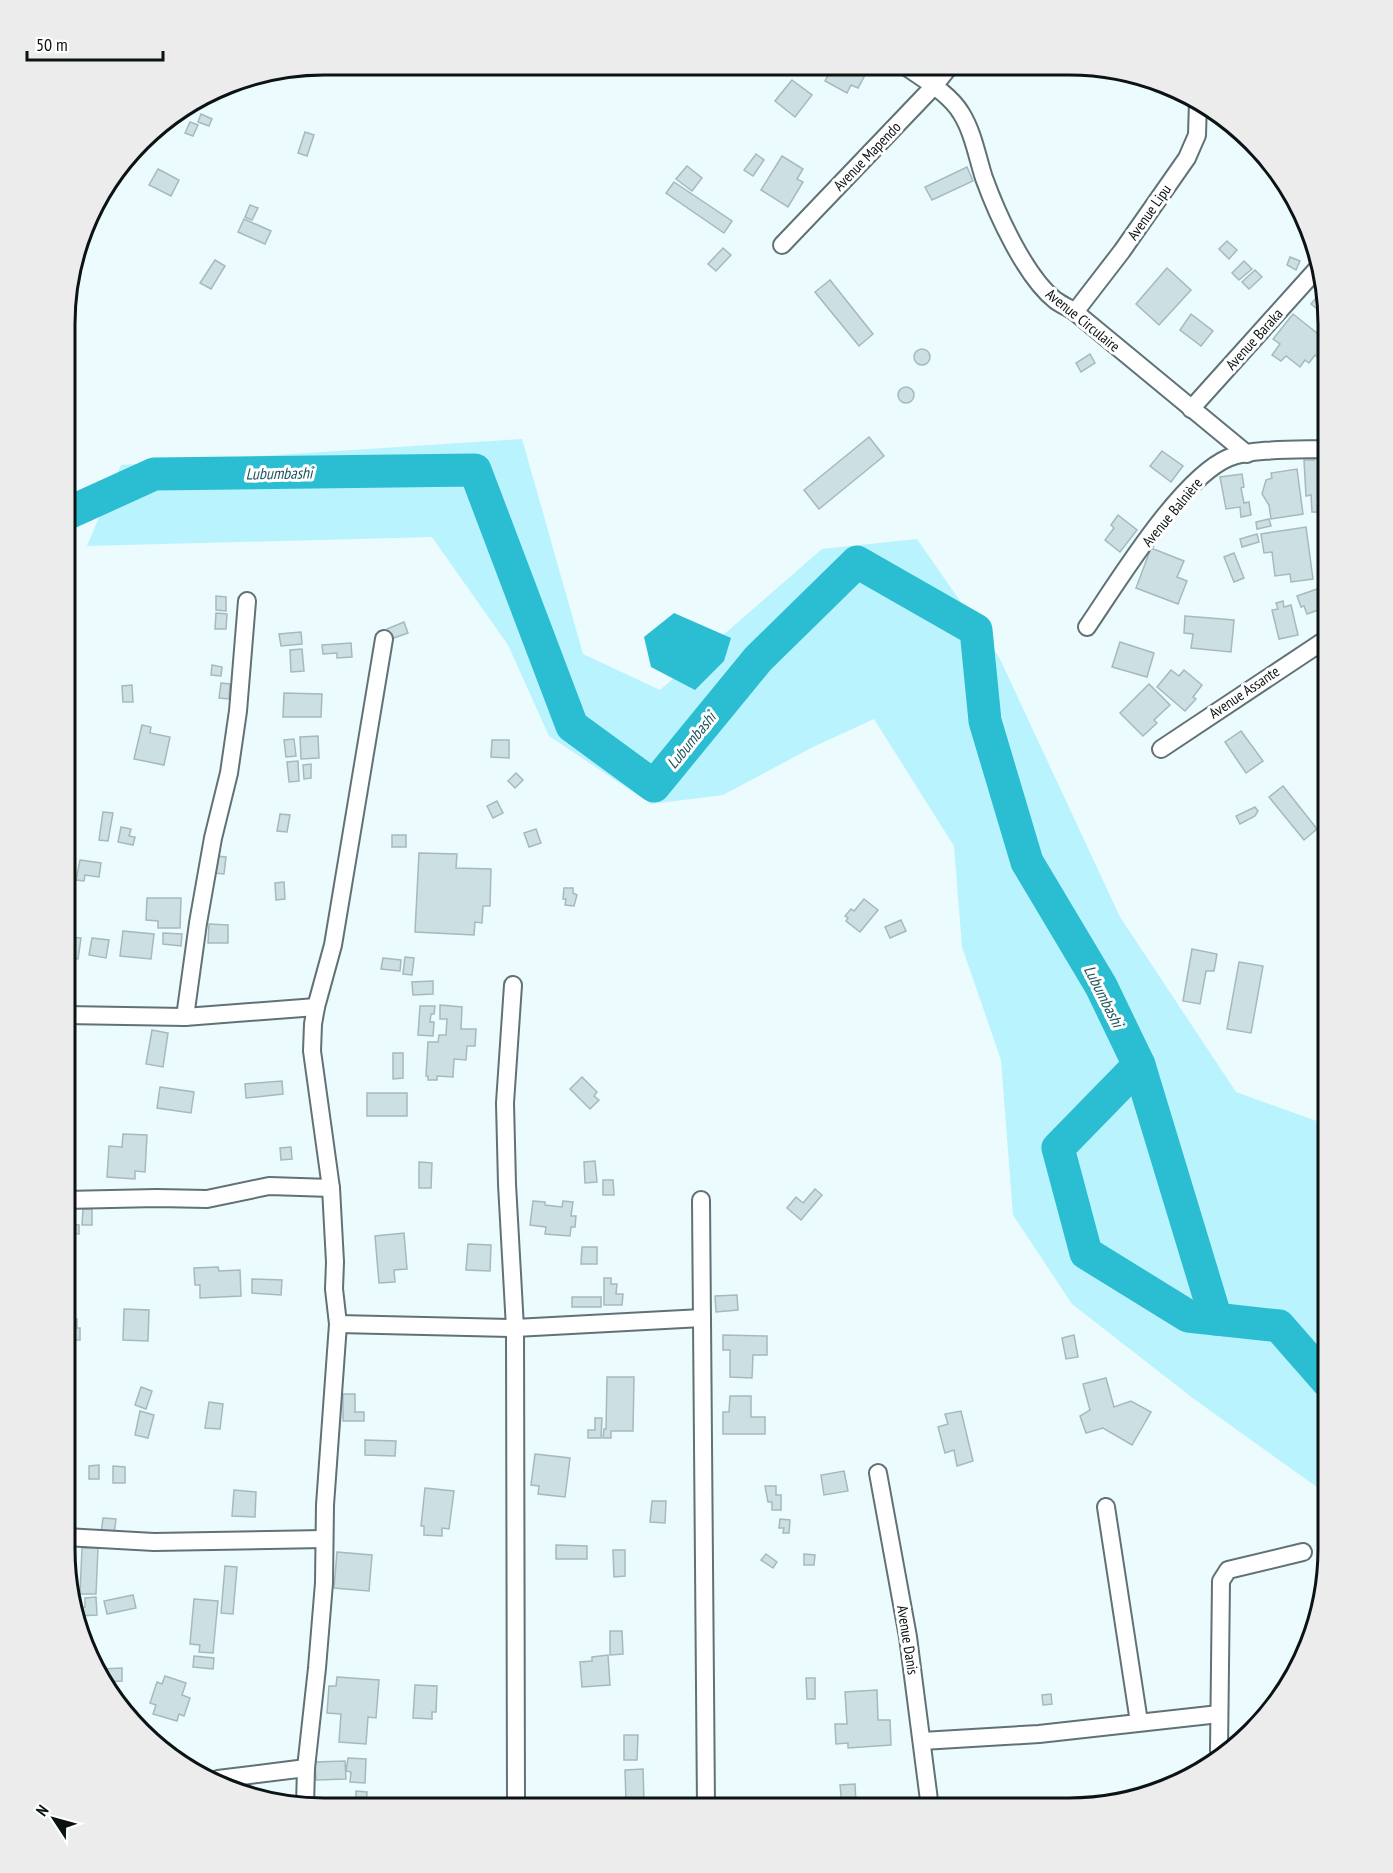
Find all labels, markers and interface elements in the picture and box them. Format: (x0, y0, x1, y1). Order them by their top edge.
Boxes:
scale bar (27, 24, 164, 62)
text: 50 m (36, 33, 68, 56)
street label: Avenue Mapendo (829, 117, 905, 195)
street label: Avenue Lipu (1123, 180, 1175, 244)
street label: Avenue Circulaire (1042, 284, 1124, 356)
street label: Avenue Baraka (1221, 304, 1287, 374)
water label: Lubumbashi (245, 462, 315, 484)
street label: Avenue Balnière (1138, 474, 1206, 550)
street label: Avenue Assante (1205, 662, 1283, 722)
water label: Lubumbashi (662, 706, 721, 772)
water label: Lubumbashi (1080, 962, 1129, 1033)
street label: Avenue Danis (893, 1604, 923, 1676)
north arrow (24, 1789, 84, 1849)
text: N (31, 1801, 52, 1820)

